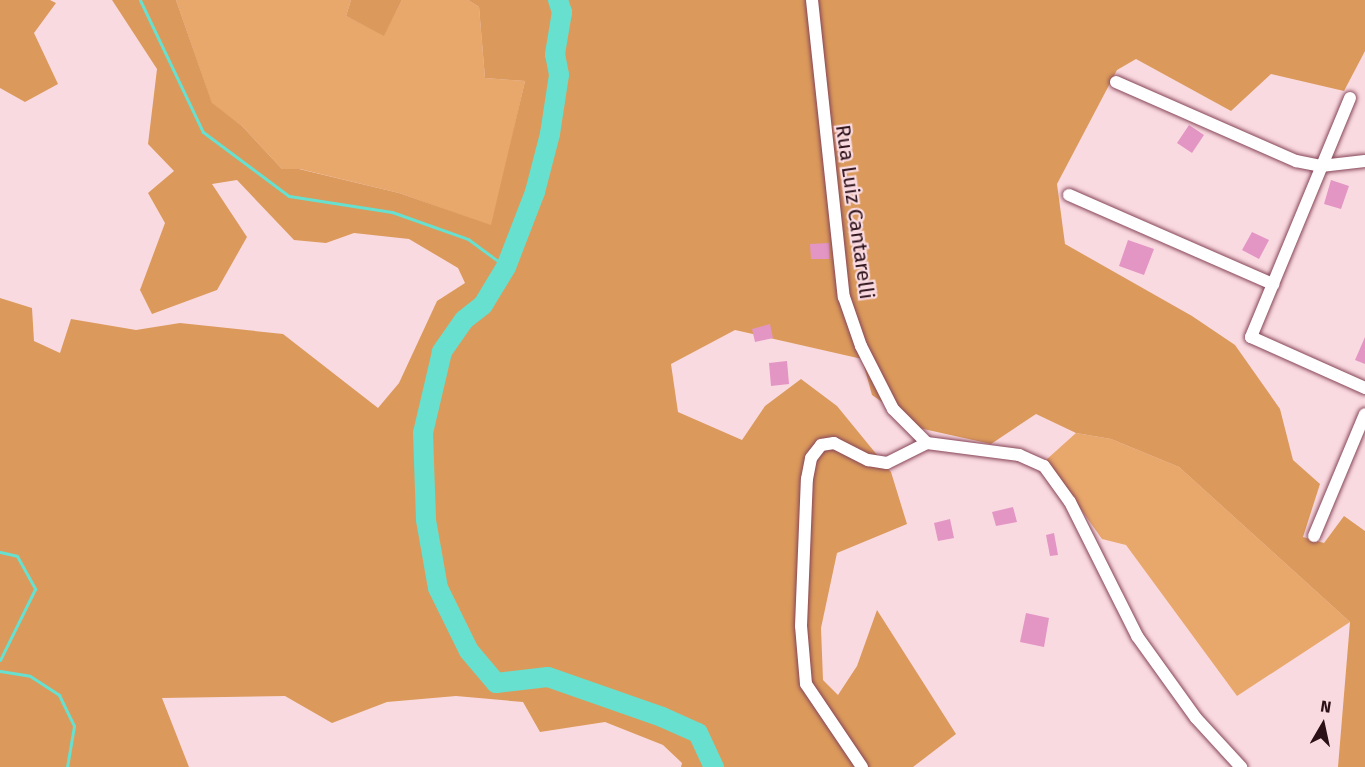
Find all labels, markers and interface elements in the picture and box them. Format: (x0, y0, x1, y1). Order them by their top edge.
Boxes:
street label: Rua Luiz Cantarelli (830, 123, 880, 301)
north arrow (1293, 695, 1353, 755)
text: N (1319, 697, 1333, 717)

